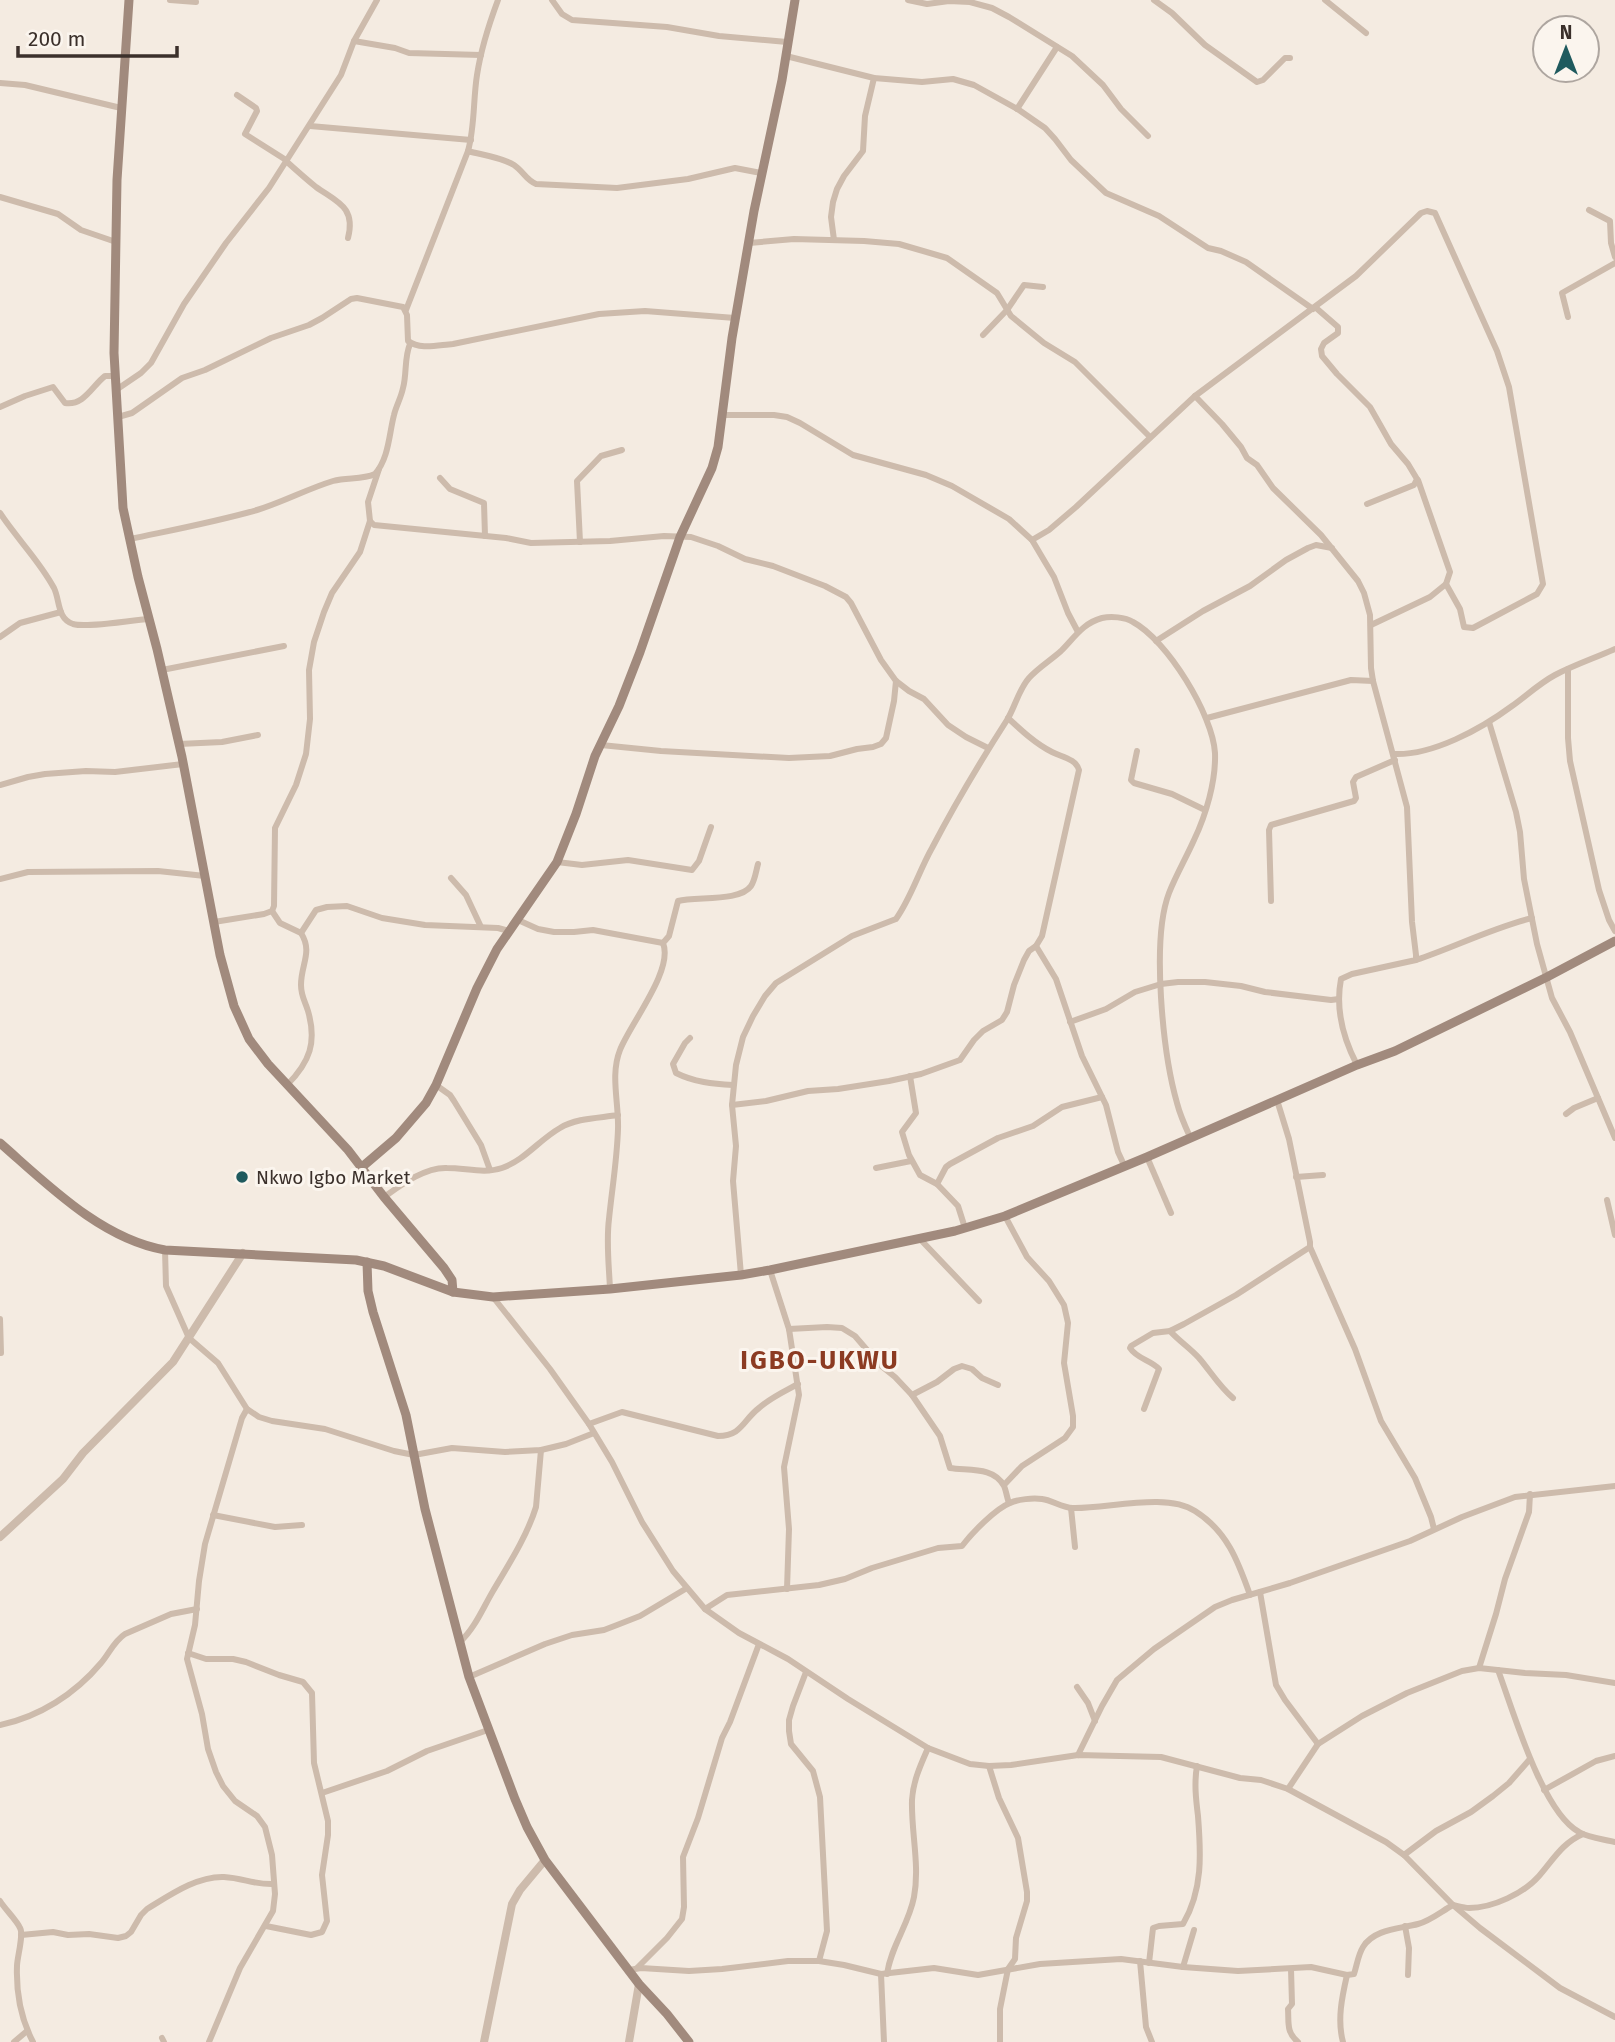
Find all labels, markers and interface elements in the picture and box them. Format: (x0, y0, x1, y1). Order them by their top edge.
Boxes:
scale bar (18, 14, 177, 58)
north arrow (1531, 14, 1601, 84)
text: N (1560, 21, 1572, 44)
text: 200 m (28, 26, 85, 52)
place label: Nkwo Igbo Market (256, 1166, 411, 1189)
marker: Nkwo Igbo Market (234, 1169, 250, 1185)
district label: IGBO-UKWU (740, 1345, 900, 1376)

